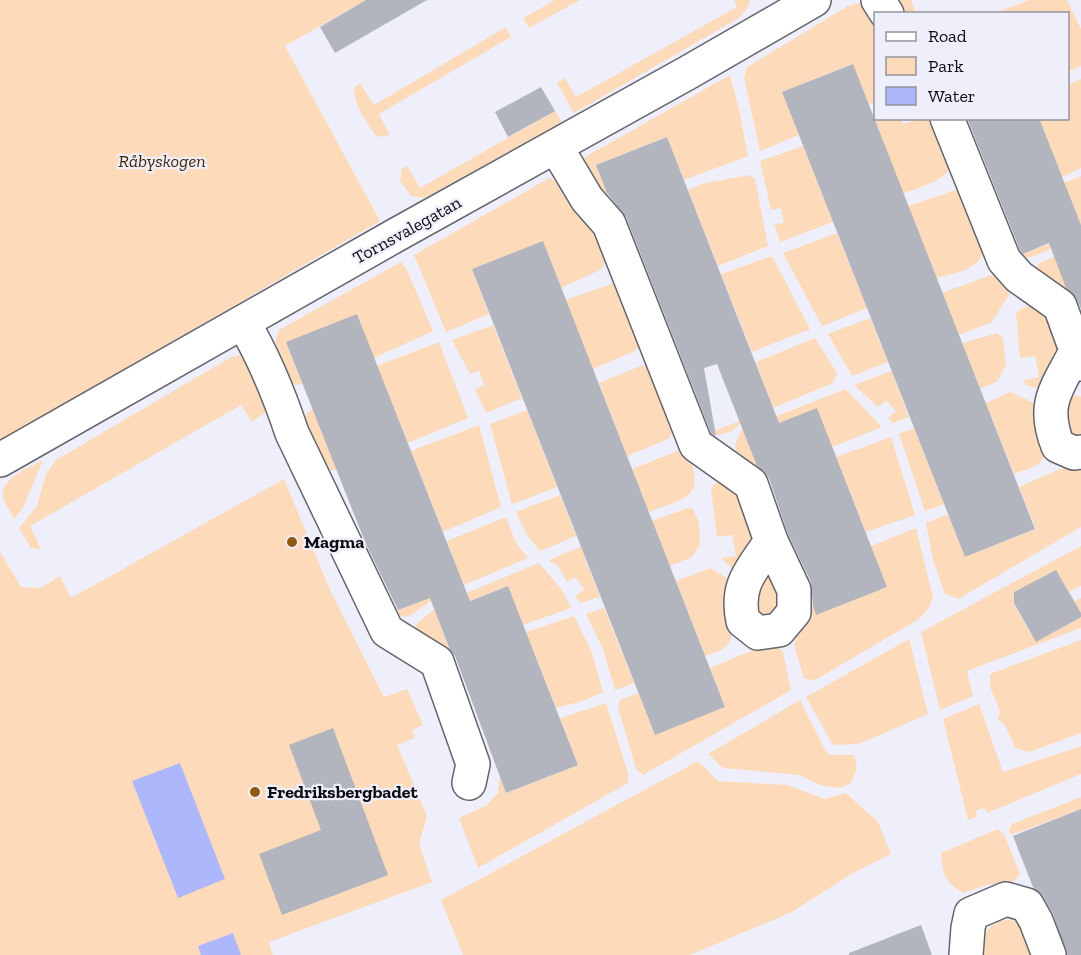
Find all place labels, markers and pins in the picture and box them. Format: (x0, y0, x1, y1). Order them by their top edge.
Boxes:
place label: Magma (304, 531, 364, 553)
marker: Magma (285, 535, 299, 549)
place label: Fredriksbergbadet (267, 781, 418, 803)
marker: Fredriksbergbadet (248, 785, 262, 799)

